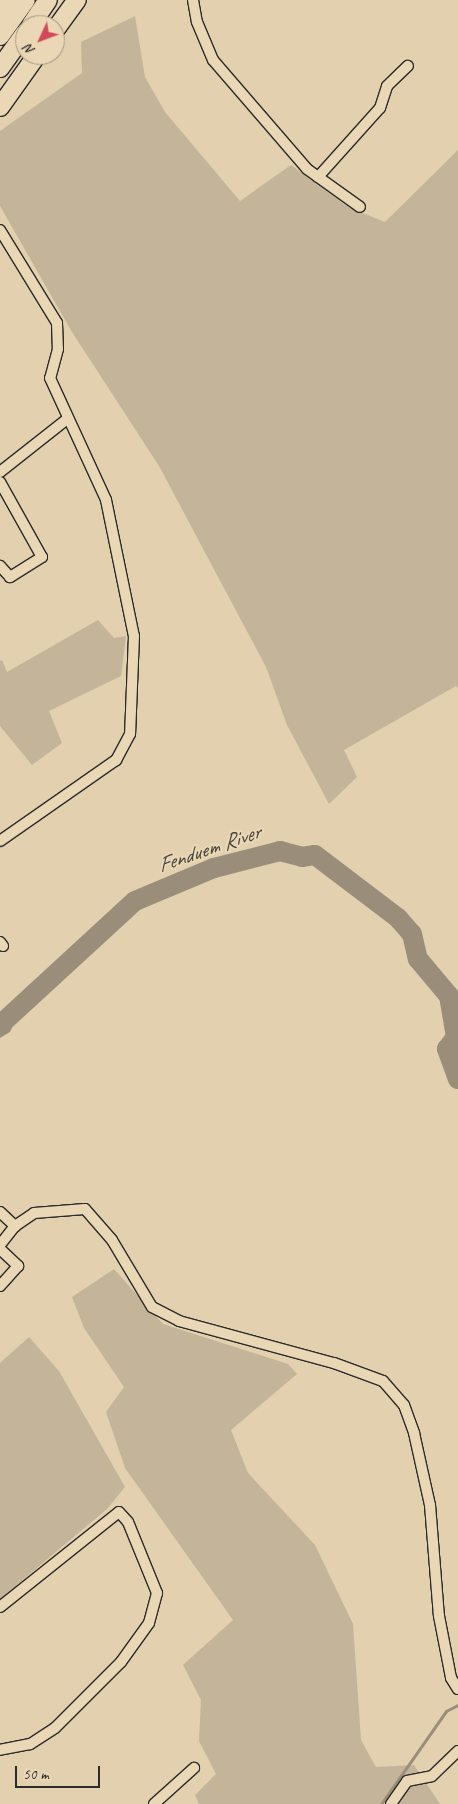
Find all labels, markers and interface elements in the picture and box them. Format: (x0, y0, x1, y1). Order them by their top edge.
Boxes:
north arrow (15, 15, 65, 65)
text: N (20, 41, 39, 59)
water label: Fenduem River (154, 819, 264, 879)
scale bar (18, 1756, 102, 1788)
text: 50 m (23, 1765, 49, 1784)

